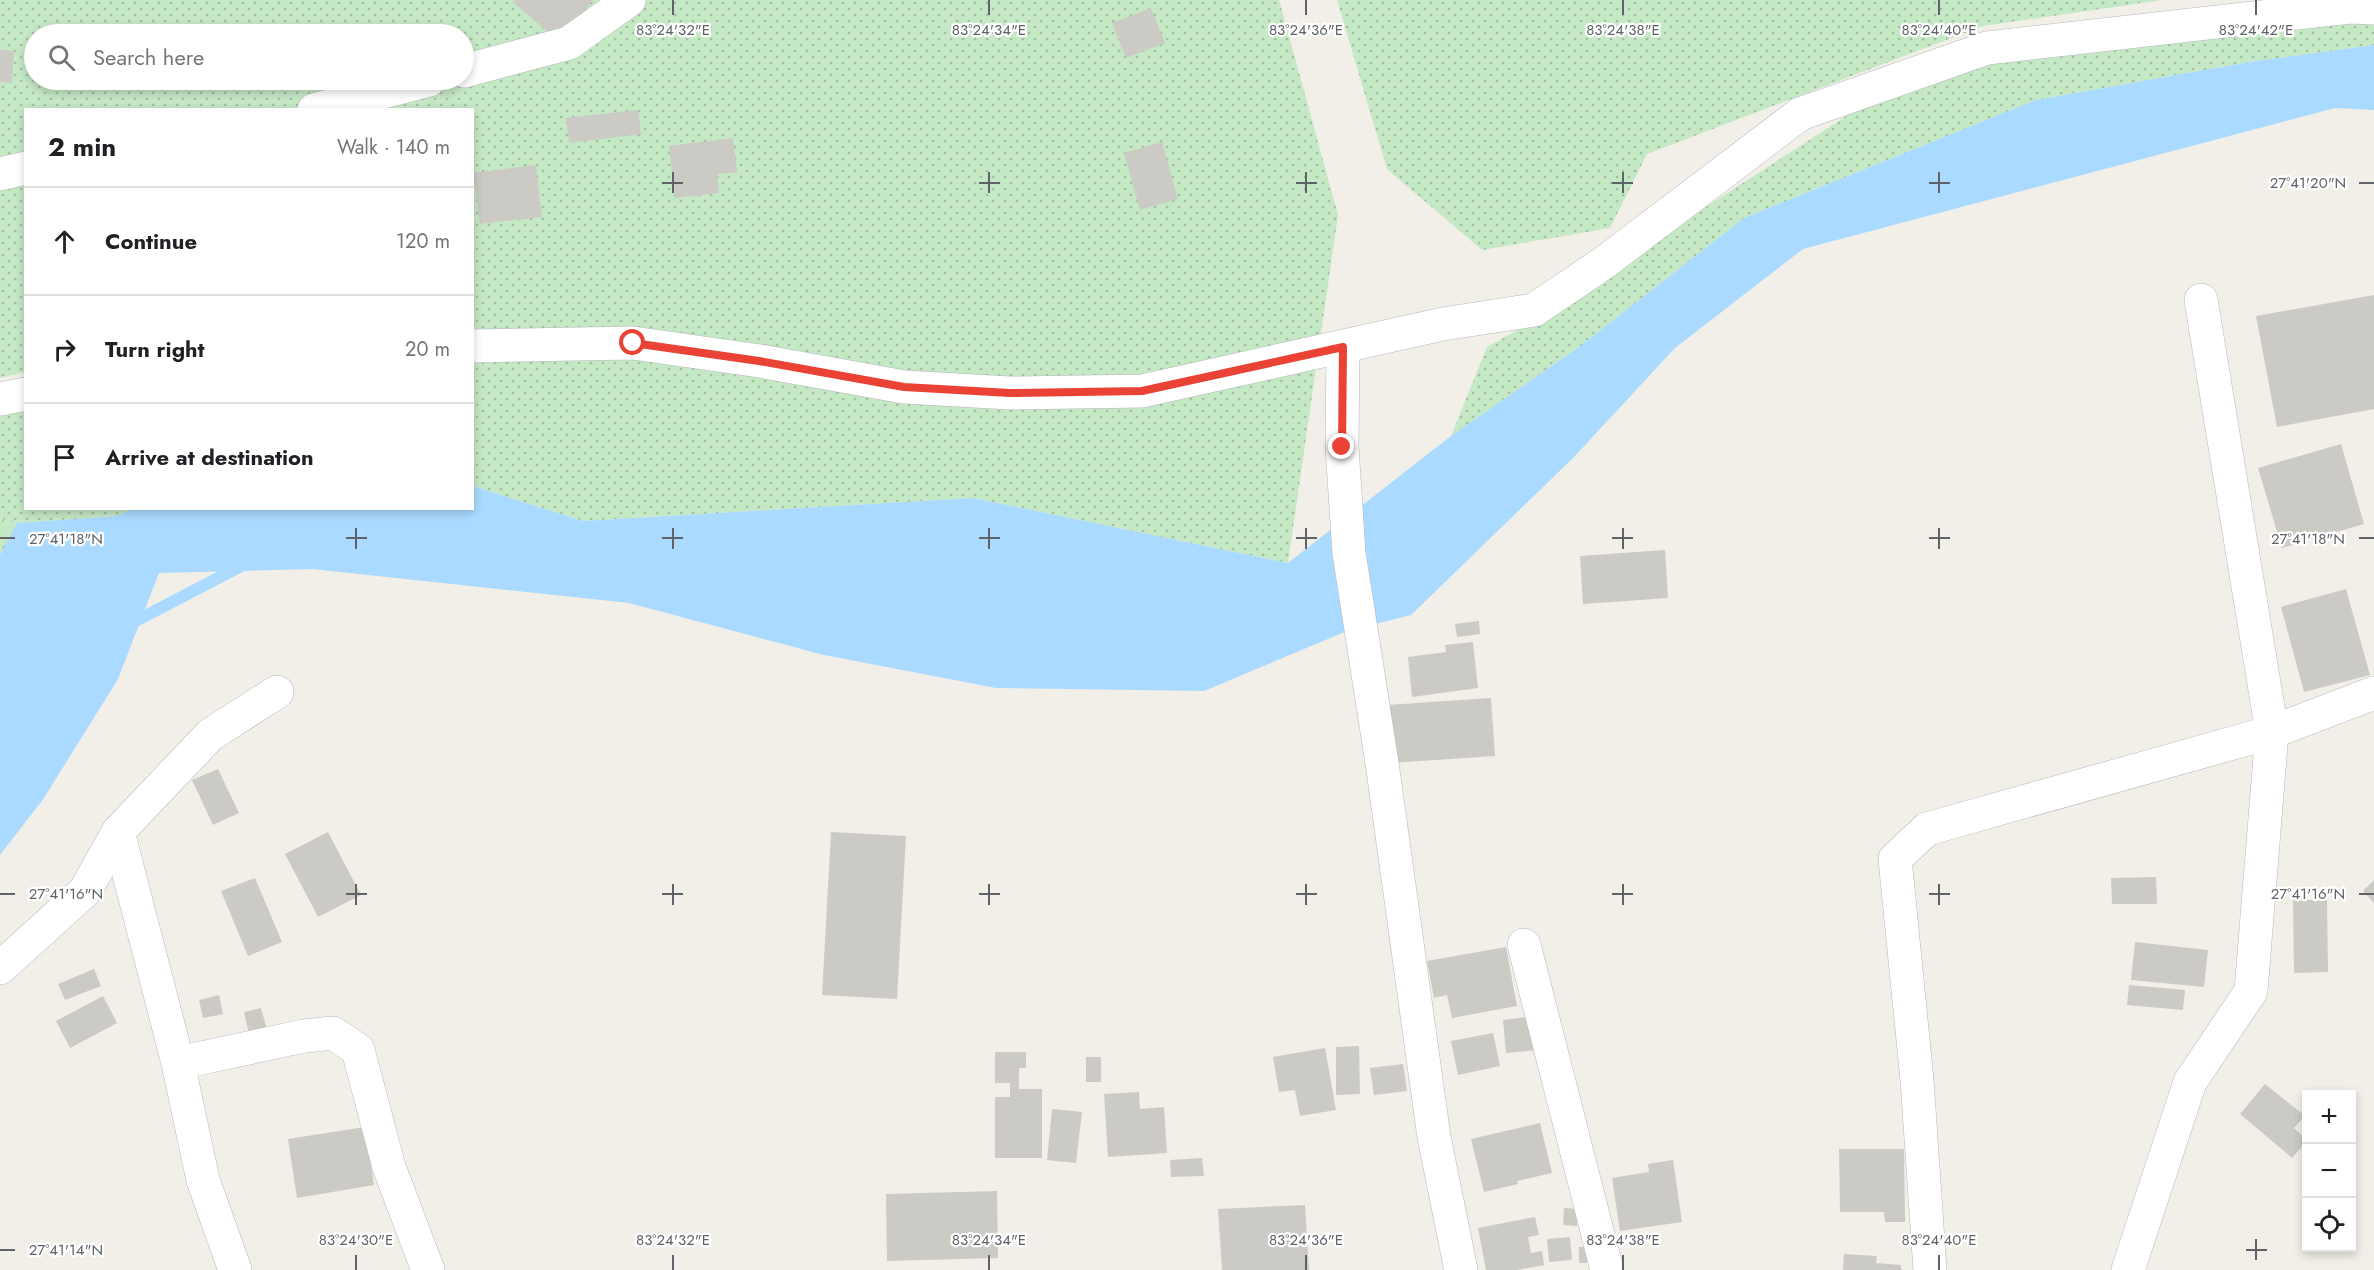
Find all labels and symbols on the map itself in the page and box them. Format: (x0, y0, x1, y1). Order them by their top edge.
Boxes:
text: 83°24'32"E (636, 19, 710, 41)
text: 83°24'34"E (952, 19, 1026, 41)
text: 83°24'36"E (1269, 19, 1343, 41)
text: 83°24'38"E (1586, 19, 1660, 41)
text: 83°24'40"E (1901, 19, 1977, 41)
text: 83°24'42"E (2219, 19, 2293, 41)
text: 27°41'20"N (2270, 172, 2346, 194)
route start (619, 329, 645, 355)
route end (1328, 433, 1354, 459)
text: 27°41'18"N (29, 528, 103, 550)
text: 27°41'18"N (2271, 528, 2345, 550)
text: 27°41'16"N (29, 883, 103, 905)
text: 27°41'16"N (2271, 883, 2345, 905)
text: 83°24'30"E (319, 1229, 393, 1251)
text: 83°24'32"E (636, 1229, 710, 1251)
text: 83°24'34"E (952, 1229, 1026, 1251)
text: 83°24'36"E (1269, 1229, 1343, 1251)
text: 83°24'38"E (1586, 1229, 1660, 1251)
text: 83°24'40"E (1901, 1229, 1977, 1251)
text: 27°41'14"N (29, 1239, 103, 1261)

